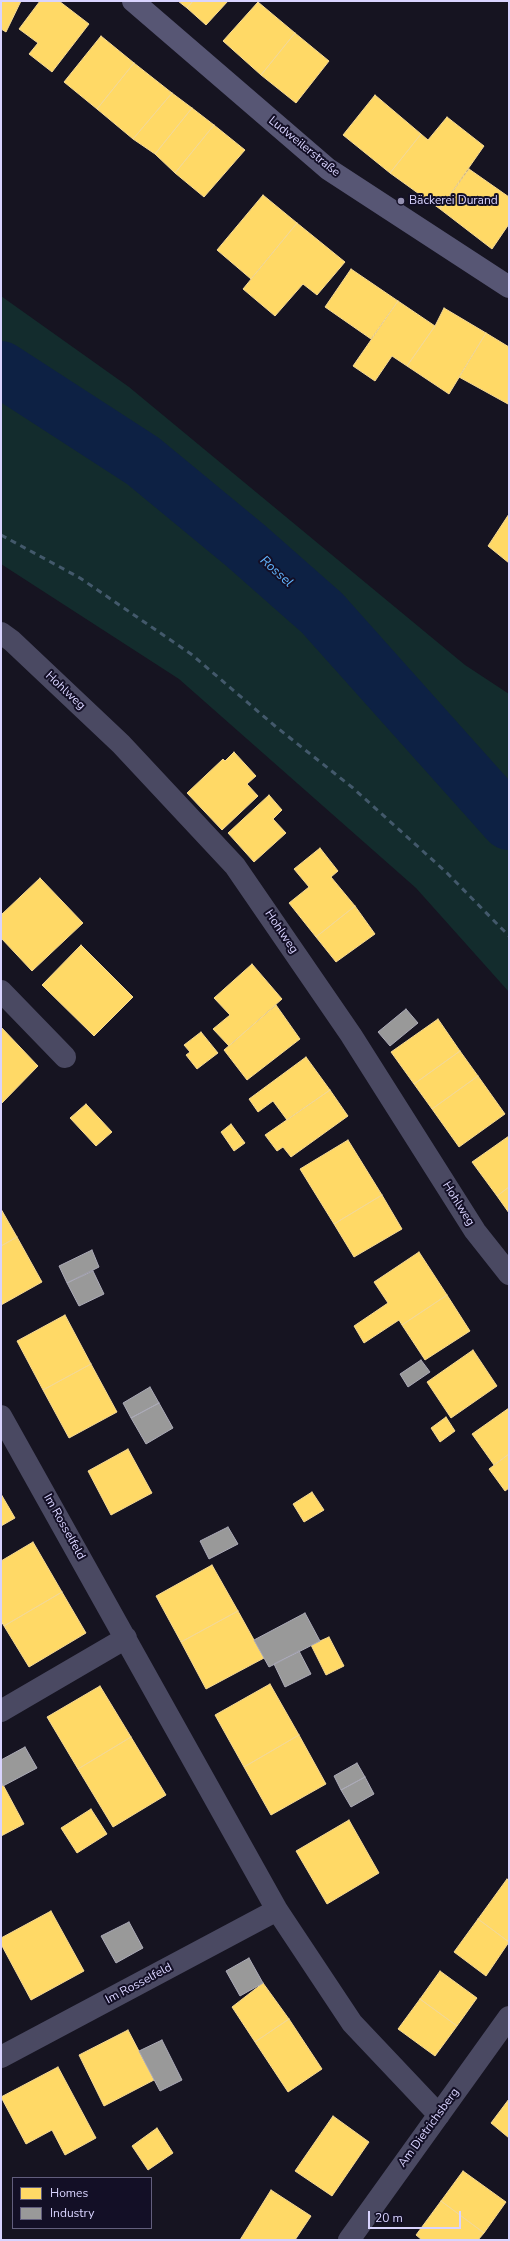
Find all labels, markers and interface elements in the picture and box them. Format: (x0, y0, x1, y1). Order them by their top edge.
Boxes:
street label: Ludweilerstraße (265, 114, 343, 180)
place label: Bäckerei Durand (409, 194, 498, 208)
marker: Bäckerei Durand (396, 196, 406, 206)
water label: Rossel (256, 553, 296, 591)
street label: Hohlweg (42, 669, 88, 713)
street label: Hohlweg (261, 907, 301, 957)
street label: Hohlweg (439, 1179, 477, 1229)
street label: Im Rosselfeld (40, 1492, 88, 1562)
street label: Im Rosselfeld (103, 1960, 175, 2008)
street label: Am Dietrichsberg (395, 2086, 463, 2170)
legend (12, 2177, 152, 2229)
text: Homes (50, 2185, 88, 2201)
scale bar (370, 2203, 463, 2229)
text: Industry (50, 2205, 94, 2221)
text: 20 m (375, 2210, 403, 2226)

